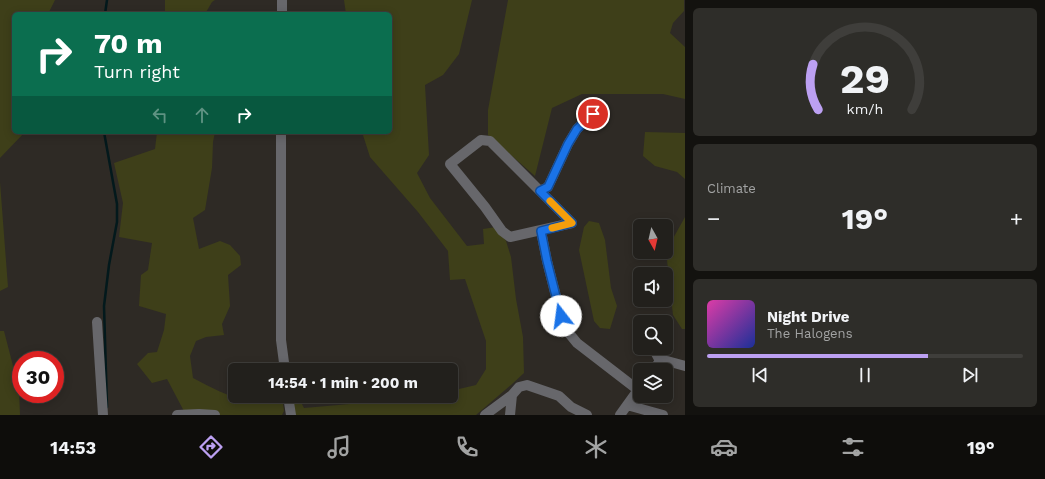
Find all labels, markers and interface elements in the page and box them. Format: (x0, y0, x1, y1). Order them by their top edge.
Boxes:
text: 70 m (94, 27, 163, 60)
icon: right (28, 28, 80, 80)
text: 29 (840, 54, 890, 103)
text: Turn right (94, 61, 180, 82)
pin (576, 97, 610, 131)
text: km/h (847, 100, 883, 116)
icon: arrive (582, 103, 604, 125)
icon: left (149, 104, 171, 126)
icon: ahead (191, 104, 213, 126)
icon: right (233, 104, 255, 126)
text: Climate (707, 181, 756, 196)
text: 19° (842, 201, 888, 236)
text: − (707, 206, 720, 231)
text: + (1010, 206, 1023, 231)
north arrow (633, 219, 673, 259)
map controls (633, 219, 673, 403)
button: sound (633, 267, 673, 307)
position arrow (540, 295, 582, 337)
text: Night Drive (767, 308, 850, 326)
button: search (633, 315, 673, 355)
text: The Halogens (767, 326, 853, 341)
speed limit sign: 30 (12, 351, 64, 403)
button: layers (633, 363, 673, 403)
icon: previous (749, 364, 771, 386)
icon: pause (854, 364, 876, 386)
icon: next (959, 364, 981, 386)
text: 14:54 · 1 min · 200 m (268, 374, 418, 392)
icon: directions (197, 433, 225, 461)
icon: music (325, 433, 353, 461)
icon: phone (453, 433, 481, 461)
icon: climate (582, 433, 610, 461)
icon: car (710, 433, 738, 461)
icon: filters (839, 433, 867, 461)
text: 14:53 (50, 437, 96, 458)
text: 19° (967, 437, 995, 458)

